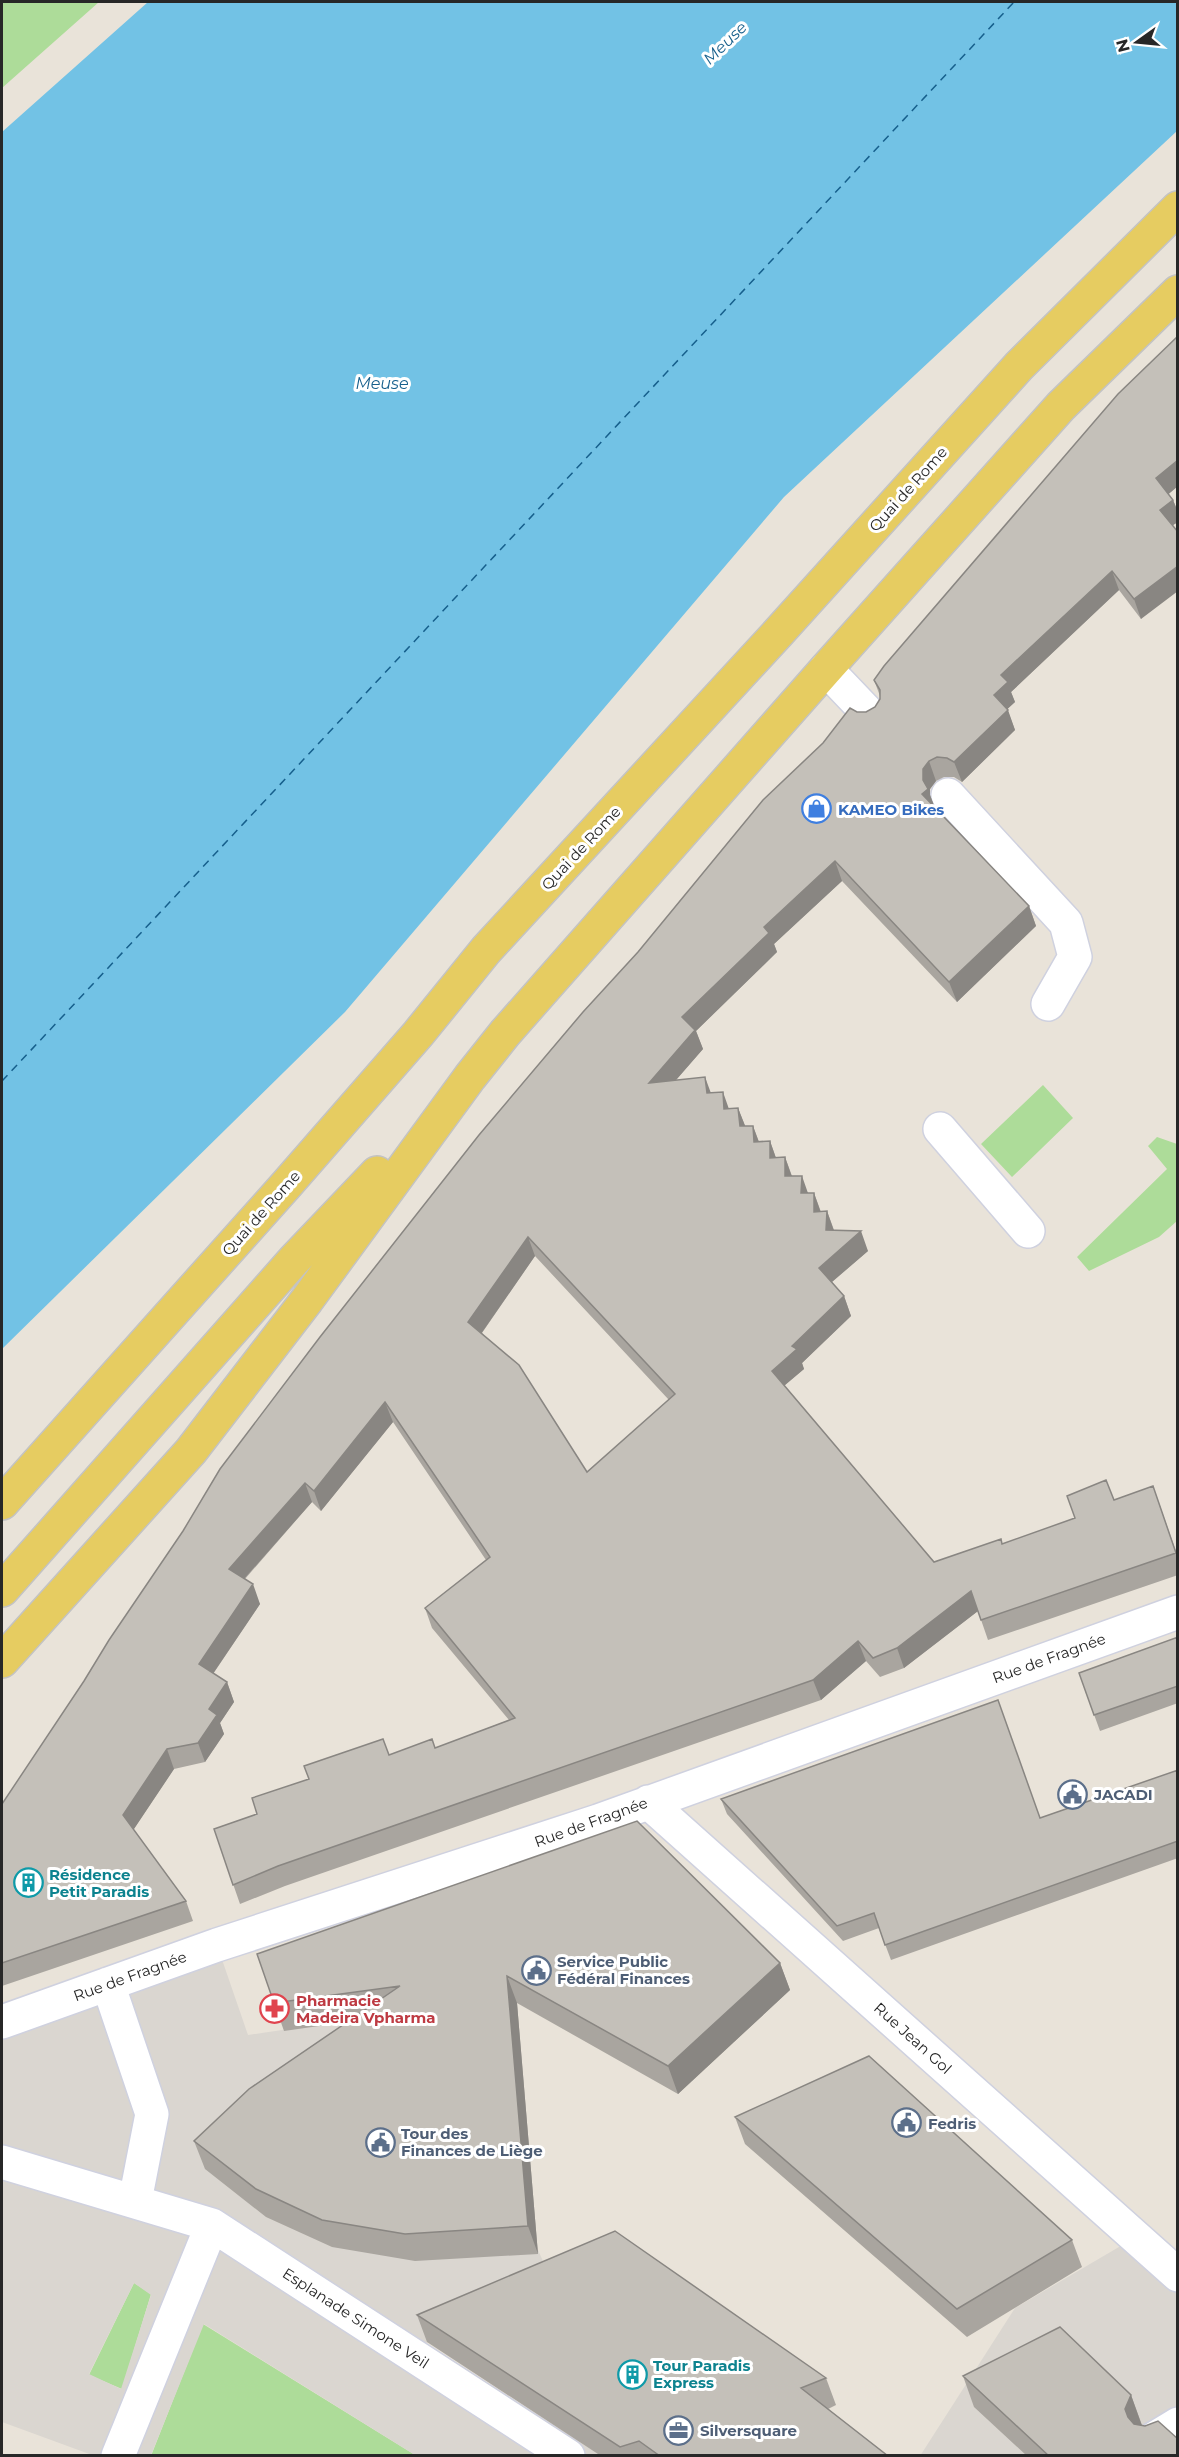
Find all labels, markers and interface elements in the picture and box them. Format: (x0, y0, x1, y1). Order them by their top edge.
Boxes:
north arrow (1107, 12, 1167, 72)
water label: Meuse (699, 18, 751, 68)
text: N (1112, 37, 1134, 54)
water label: Meuse (355, 374, 409, 393)
street label: Quai de Rome (865, 443, 951, 535)
shop icon: KAMEO Bikes (801, 793, 833, 825)
place label: KAMEO Bikes (838, 800, 944, 819)
street label: Quai de Rome (537, 802, 625, 894)
street label: Quai de Rome (218, 1167, 304, 1259)
street label: Rue de Fragnée (990, 1629, 1108, 1687)
public building icon: JACADI (1057, 1778, 1089, 1810)
place label: JACADI (1093, 1785, 1153, 1804)
street label: Rue de Fragnée (532, 1793, 650, 1851)
place label: Résidence Petit Paradis (49, 1865, 149, 1901)
building icon: Résidence Petit Paradis (12, 1867, 44, 1899)
street label: Rue de Fragnée (71, 1947, 189, 2005)
place label: Service Public Fédéral Finances (557, 1952, 690, 1988)
public building icon: Service Public Fédéral Finances (520, 1954, 552, 1986)
place label: Pharmacie Madeira Vpharma (296, 1991, 435, 2027)
pharmacy icon: Pharmacie Madeira Vpharma (259, 1993, 291, 2025)
street label: Rue Jean Gol (870, 1998, 956, 2078)
public building icon: Fedris (891, 2107, 923, 2139)
place label: Fedris (928, 2114, 976, 2133)
place label: Tour des Finances de Liège (401, 2124, 543, 2160)
public building icon: Tour des Finances de Liège (364, 2126, 396, 2158)
street label: Esplanade Simone Veil (279, 2263, 433, 2373)
place label: Tour Paradis Express (653, 2356, 750, 2392)
building icon: Tour Paradis Express (616, 2358, 648, 2390)
office icon: Silversquare (663, 2414, 695, 2446)
place label: Silversquare (700, 2421, 797, 2440)

